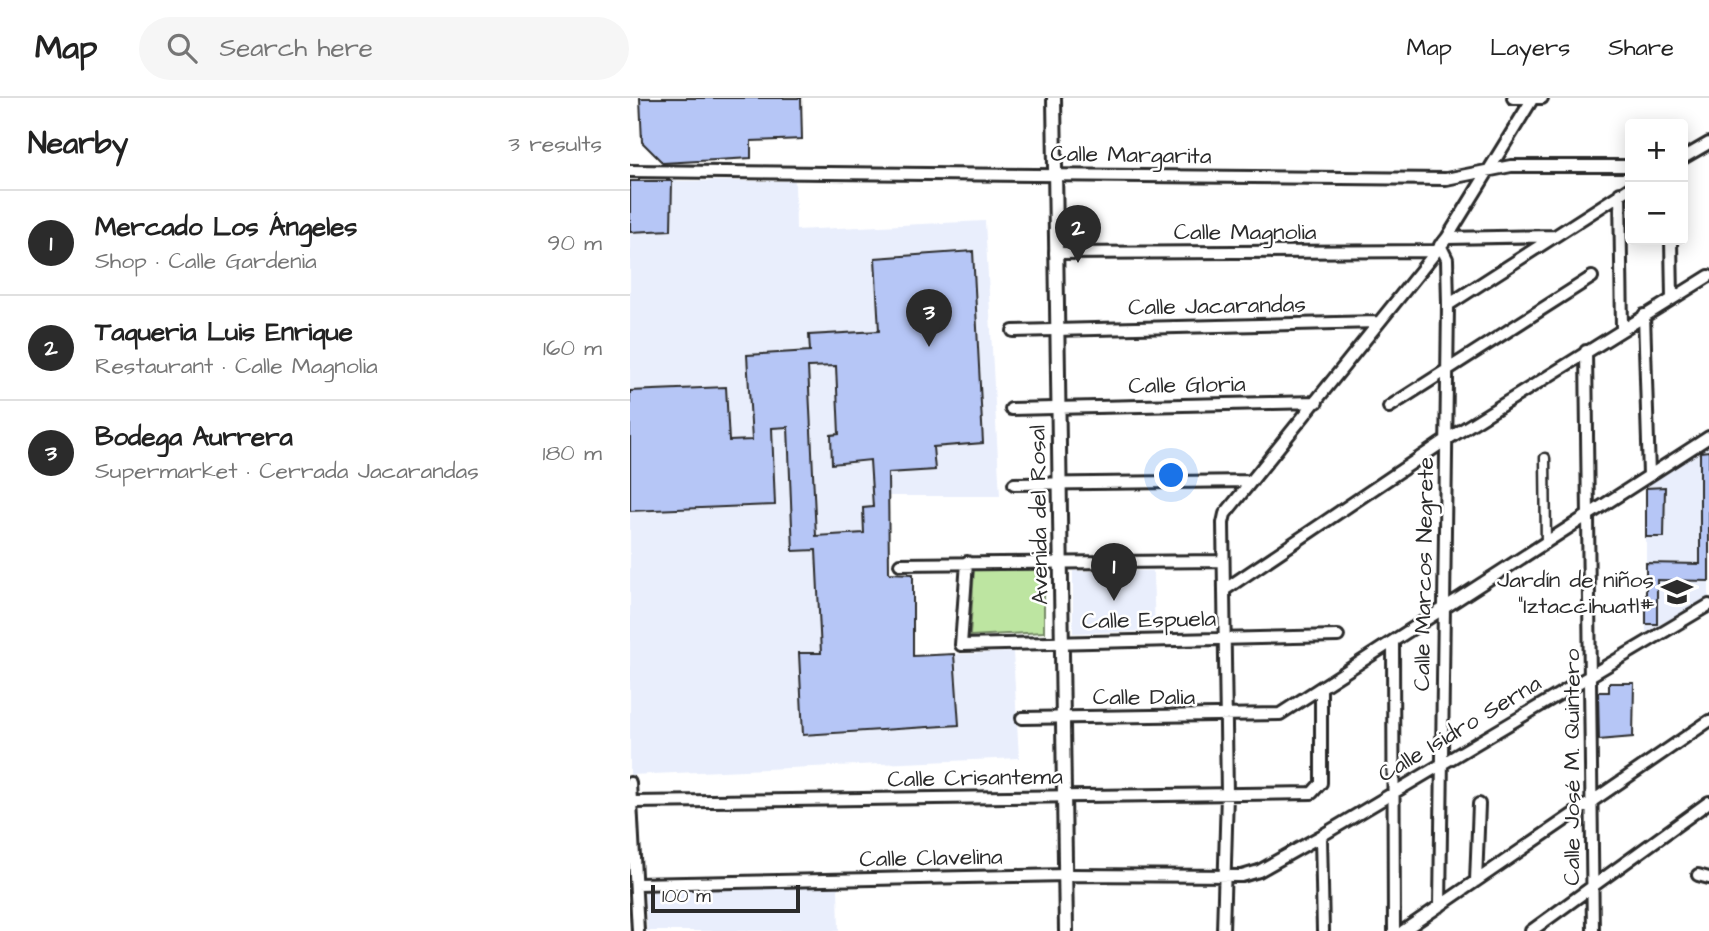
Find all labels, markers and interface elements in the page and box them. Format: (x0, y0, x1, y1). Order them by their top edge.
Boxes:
search box (139, 17, 629, 80)
text: Map (35, 25, 97, 71)
icon: search (163, 29, 201, 67)
text: Search here (219, 30, 373, 66)
text: Map (1407, 31, 1452, 65)
text: Layers (1490, 31, 1570, 65)
text: Share (1608, 31, 1674, 65)
map controls (1625, 119, 1688, 245)
button: + (1625, 119, 1688, 182)
text: Nearby (28, 123, 128, 165)
text: 3 results (508, 128, 602, 160)
street label: Calle Margarita (1050, 138, 1212, 173)
button: − (1625, 182, 1688, 245)
pin: 2 (1055, 205, 1101, 263)
text: Mercado Los Ángeles (95, 209, 357, 245)
street label: Calle Magnolia (1174, 216, 1317, 249)
text: 1 (50, 227, 52, 259)
text: 90 m (547, 227, 602, 259)
text: Shop · Calle Gardenia (95, 245, 317, 277)
street label: Calle Jacarandas (1128, 288, 1306, 324)
pin: 3 (906, 289, 952, 347)
text: Taqueria Luis Enrique (95, 314, 353, 350)
text: 2 (44, 332, 58, 364)
text: 160 m (543, 332, 602, 364)
text: Restaurant · Calle Magnolia (95, 350, 378, 382)
street label: Calle Gloria (1128, 368, 1246, 402)
text: Bodega Aurrera (95, 419, 293, 455)
street label: Avenida del Rosal (1021, 425, 1057, 605)
text: 3 (45, 437, 57, 469)
text: 180 m (543, 437, 602, 469)
text: Supermarket · Cerrada Jacarandas (95, 455, 479, 487)
street label: Calle Marcos Negrete (1406, 457, 1443, 691)
your location (1154, 458, 1188, 492)
pin: 1 (1091, 543, 1137, 601)
place label: Jardín de niños "Iztaccihuatl# (1497, 564, 1655, 622)
school or university icon: Jardín de niños "Iztaccihuatl# (1660, 575, 1694, 609)
street label: Calle Espuela (1082, 603, 1217, 637)
street label: Calle José M. Quintero (1556, 648, 1588, 886)
street label: Calle Isidro Serna (1372, 667, 1547, 790)
street label: Calle Dalia (1093, 681, 1195, 713)
street label: Calle Crisantema (887, 760, 1063, 796)
street label: Calle Clavelina (859, 841, 1003, 875)
scale bar (651, 882, 800, 914)
text: 100 m (662, 883, 711, 910)

